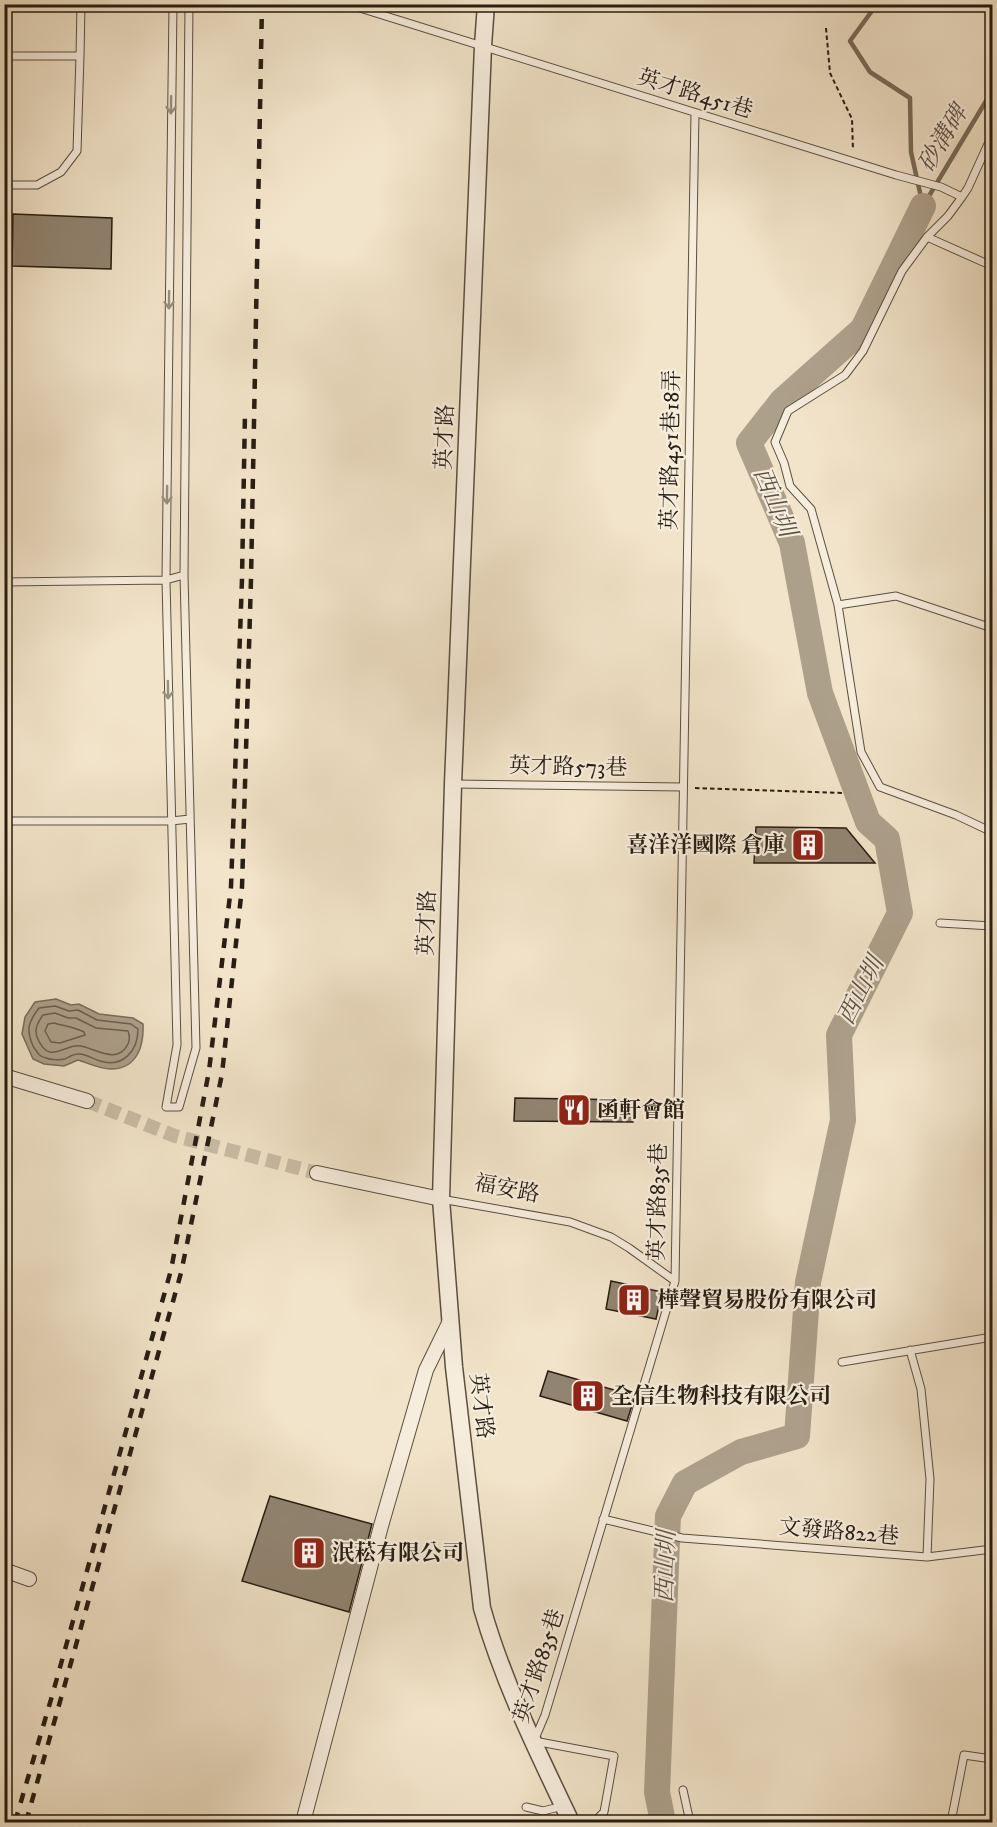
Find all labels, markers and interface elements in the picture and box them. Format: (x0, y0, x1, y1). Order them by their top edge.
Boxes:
street label: 英才路451巷 (634, 64, 756, 124)
one-way arrow (166, 94, 177, 114)
water label: 砂溝碑 (912, 97, 976, 178)
one-way arrow (163, 289, 175, 309)
street label: 英才路451巷18弄 (656, 369, 686, 531)
street label: 英才路 (430, 404, 460, 470)
water label: 西山圳 (746, 463, 803, 545)
one-way arrow (161, 484, 173, 504)
one-way arrow (162, 679, 174, 699)
street label: 英才路573巷 (508, 752, 628, 782)
building icon: 喜洋洋國際 倉庫 (790, 827, 826, 863)
place label: 喜洋洋國際 倉庫 (626, 832, 785, 859)
street label: 英才路 (412, 890, 442, 956)
water label: 西山圳 (831, 949, 893, 1030)
restaurant icon: 函軒會館 (556, 1092, 592, 1128)
place label: 函軒會館 (597, 1097, 685, 1124)
street label: 英才路835巷 (643, 1143, 673, 1261)
street label: 福安路 (472, 1169, 542, 1209)
building icon: 樺聲貿易股份有限公司 (616, 1282, 652, 1318)
place label: 樺聲貿易股份有限公司 (657, 1287, 877, 1314)
street label: 英才路 (464, 1372, 498, 1440)
building icon: 全信生物科技有限公司 (570, 1378, 606, 1414)
place label: 全信生物科技有限公司 (611, 1383, 831, 1410)
street label: 文發路822巷 (778, 1513, 900, 1551)
water label: 西山圳 (650, 1527, 682, 1604)
building icon: 泯菘有限公司 (291, 1535, 327, 1571)
place label: 泯菘有限公司 (332, 1540, 464, 1567)
street label: 英才路835巷 (508, 1606, 570, 1726)

